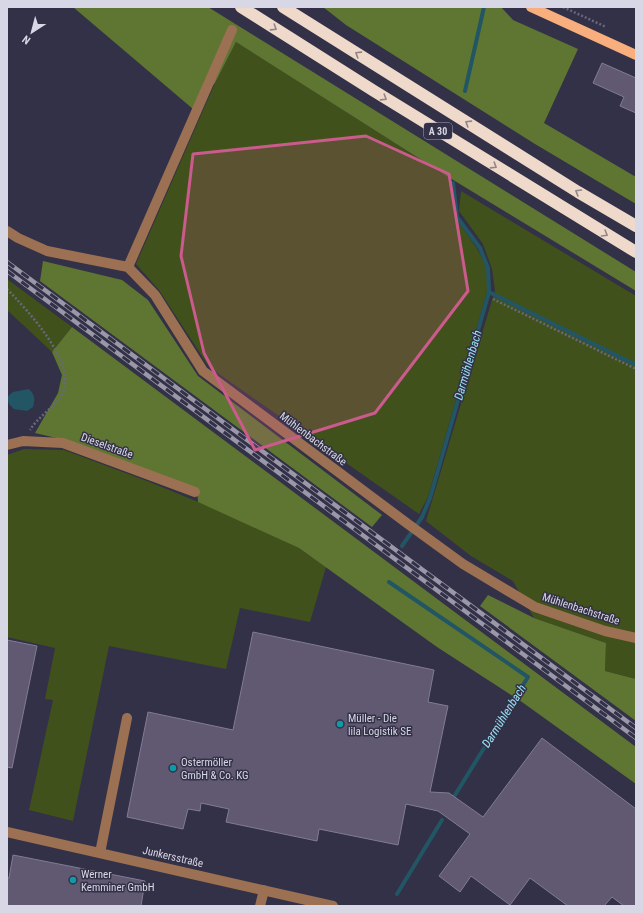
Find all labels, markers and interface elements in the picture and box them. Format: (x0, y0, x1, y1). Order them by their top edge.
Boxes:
north arrow (12, 12, 52, 52)
one-way arrow (270, 23, 277, 31)
text: N (20, 32, 33, 47)
one-way arrow (355, 52, 362, 59)
one-way arrow (380, 93, 387, 100)
one-way arrow (465, 120, 472, 128)
road number: A 30 (424, 123, 452, 139)
one-way arrow (490, 161, 497, 169)
one-way arrow (575, 189, 582, 197)
one-way arrow (601, 229, 608, 236)
water label: Darmühlenbach (451, 328, 485, 401)
street label: Mühlenbachstraße (277, 410, 349, 468)
street label: Dieselstraße (79, 431, 135, 461)
street label: Mühlenbachstraße (541, 590, 621, 628)
water label: Darmühlenbach (479, 681, 529, 750)
place label: Müller - Die lila Logistik SE (348, 712, 412, 738)
marker: Müller - Die lila Logistik SE (335, 719, 345, 729)
place label: Ostermöller GmbH & Co. KG (181, 756, 249, 782)
marker: Ostermöller GmbH & Co. KG (168, 763, 178, 773)
street label: Junkersstraße (141, 844, 205, 870)
place label: Werner Kemminer GmbH (81, 868, 155, 894)
marker: Werner Kemminer GmbH (68, 875, 78, 885)

